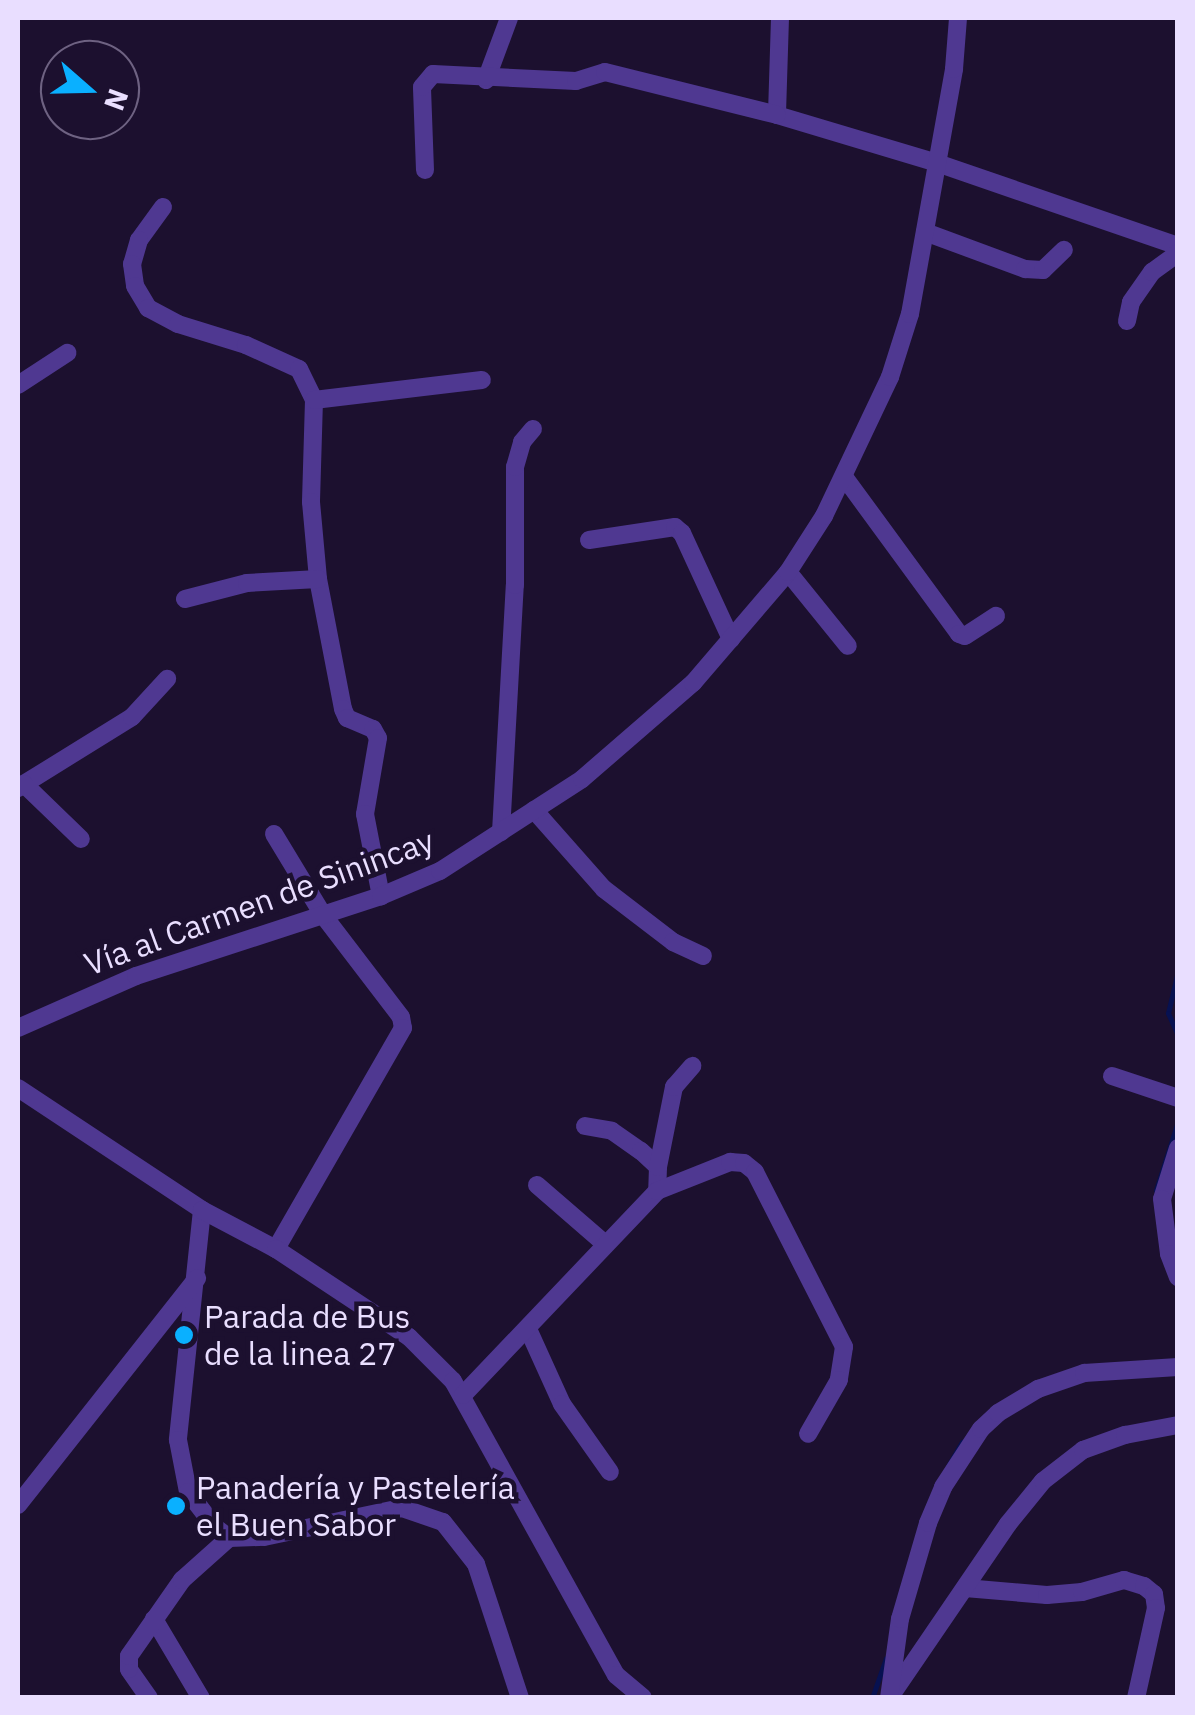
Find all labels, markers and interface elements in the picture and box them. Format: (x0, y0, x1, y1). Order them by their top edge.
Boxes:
north arrow (40, 40, 140, 140)
text: N (96, 84, 138, 116)
street label: Vía al Carmen de Sinincay (79, 821, 439, 983)
place label: Parada de Bus de la linea 27 (204, 1298, 410, 1373)
marker: Parada de Bus de la linea 27 (173, 1324, 195, 1346)
place label: Panadería y Pastelería el Buen Sabor (196, 1469, 515, 1544)
marker: Panadería y Pastelería el Buen Sabor (165, 1495, 187, 1517)

